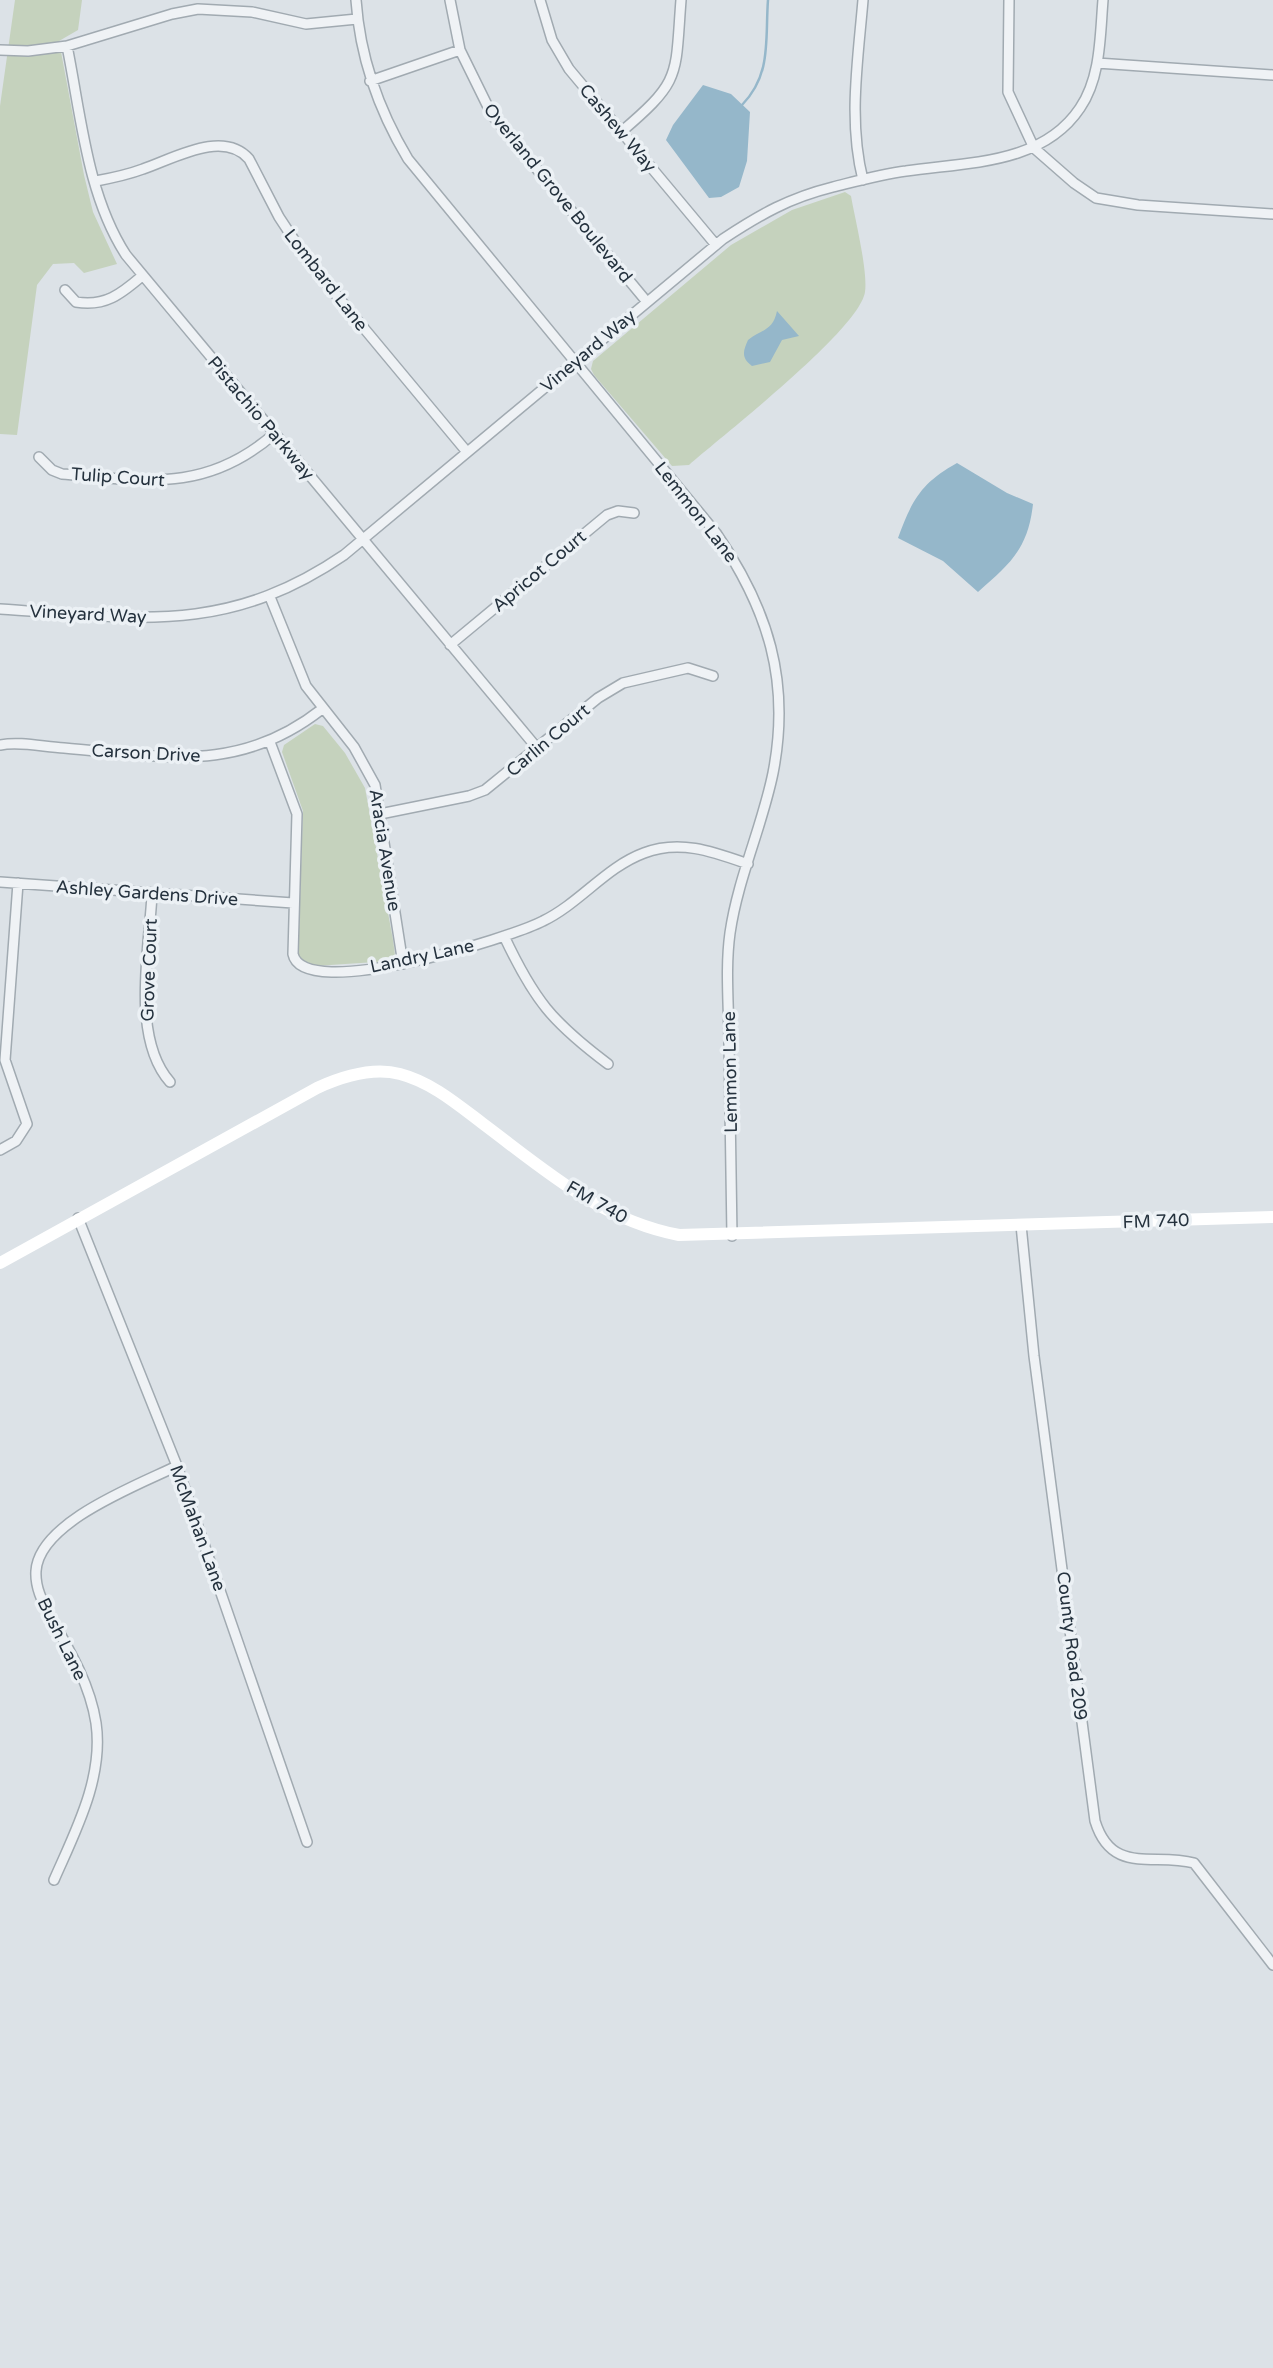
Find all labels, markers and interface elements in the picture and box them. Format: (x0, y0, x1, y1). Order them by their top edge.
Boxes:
street label: Cashew Way (575, 79, 661, 177)
street label: Overland Grove Boulevard (479, 99, 637, 287)
street label: Lombard Lane (279, 225, 373, 335)
street label: Vineyard Way (536, 305, 640, 397)
street label: Pistachio Parkway (203, 352, 319, 485)
street label: Lemmon Lane (650, 457, 742, 567)
street label: Tulip Court (70, 463, 166, 491)
street label: Apricot Court (488, 525, 591, 617)
street label: Vineyard Way (29, 600, 147, 628)
street label: Carlin Court (502, 699, 594, 781)
street label: Carson Drive (91, 739, 201, 767)
street label: Aracia Avenue (364, 787, 406, 913)
street label: Ashley Gardens Drive (55, 876, 239, 910)
street label: Grove Court (136, 918, 162, 1022)
street label: Landry Lane (368, 934, 476, 978)
street label: Lemmon Lane (718, 1011, 742, 1133)
street label: FM 740 (563, 1176, 631, 1228)
street label: FM 740 (1122, 1209, 1190, 1233)
street label: McMahan Lane (165, 1462, 231, 1594)
street label: County Road 209 (1052, 1570, 1092, 1722)
street label: Bush Lane (33, 1594, 91, 1684)

